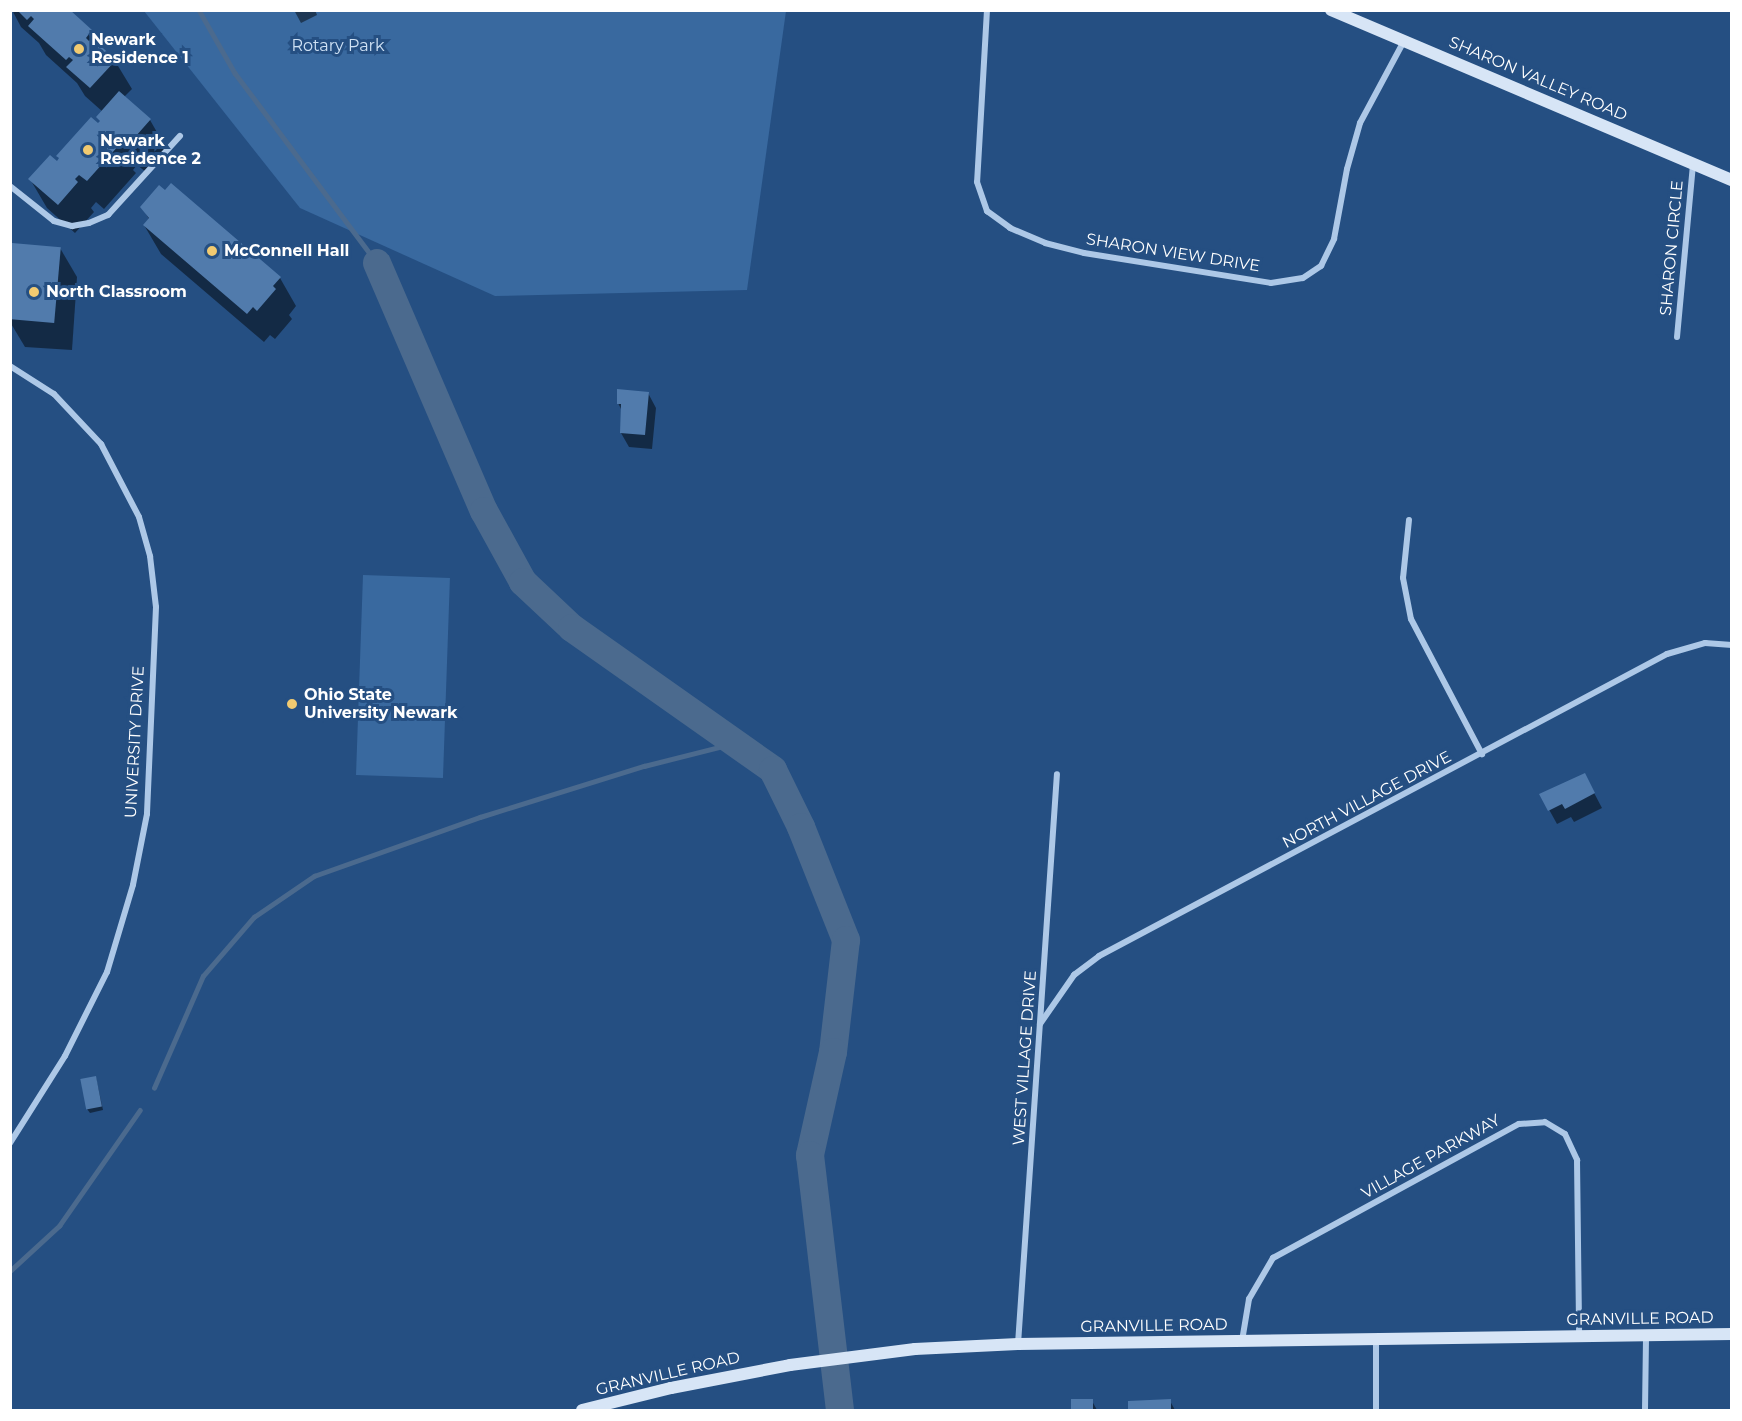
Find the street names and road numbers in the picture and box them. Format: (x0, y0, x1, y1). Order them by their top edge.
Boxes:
street label: SHARON VALLEY ROAD (1446, 33, 1630, 125)
street label: SHARON CIRCLE (1657, 180, 1687, 316)
street label: SHARON VIEW DRIVE (1085, 230, 1261, 276)
street label: UNIVERSITY DRIVE (121, 665, 149, 819)
street label: NORTH VILLAGE DRIVE (1279, 747, 1455, 853)
street label: WEST VILLAGE DRIVE (1009, 970, 1041, 1146)
street label: VILLAGE PARKWAY (1358, 1111, 1504, 1203)
street label: GRANVILLE ROAD (1566, 1308, 1714, 1330)
street label: GRANVILLE ROAD (1080, 1315, 1228, 1337)
street label: GRANVILLE ROAD (594, 1348, 742, 1400)

